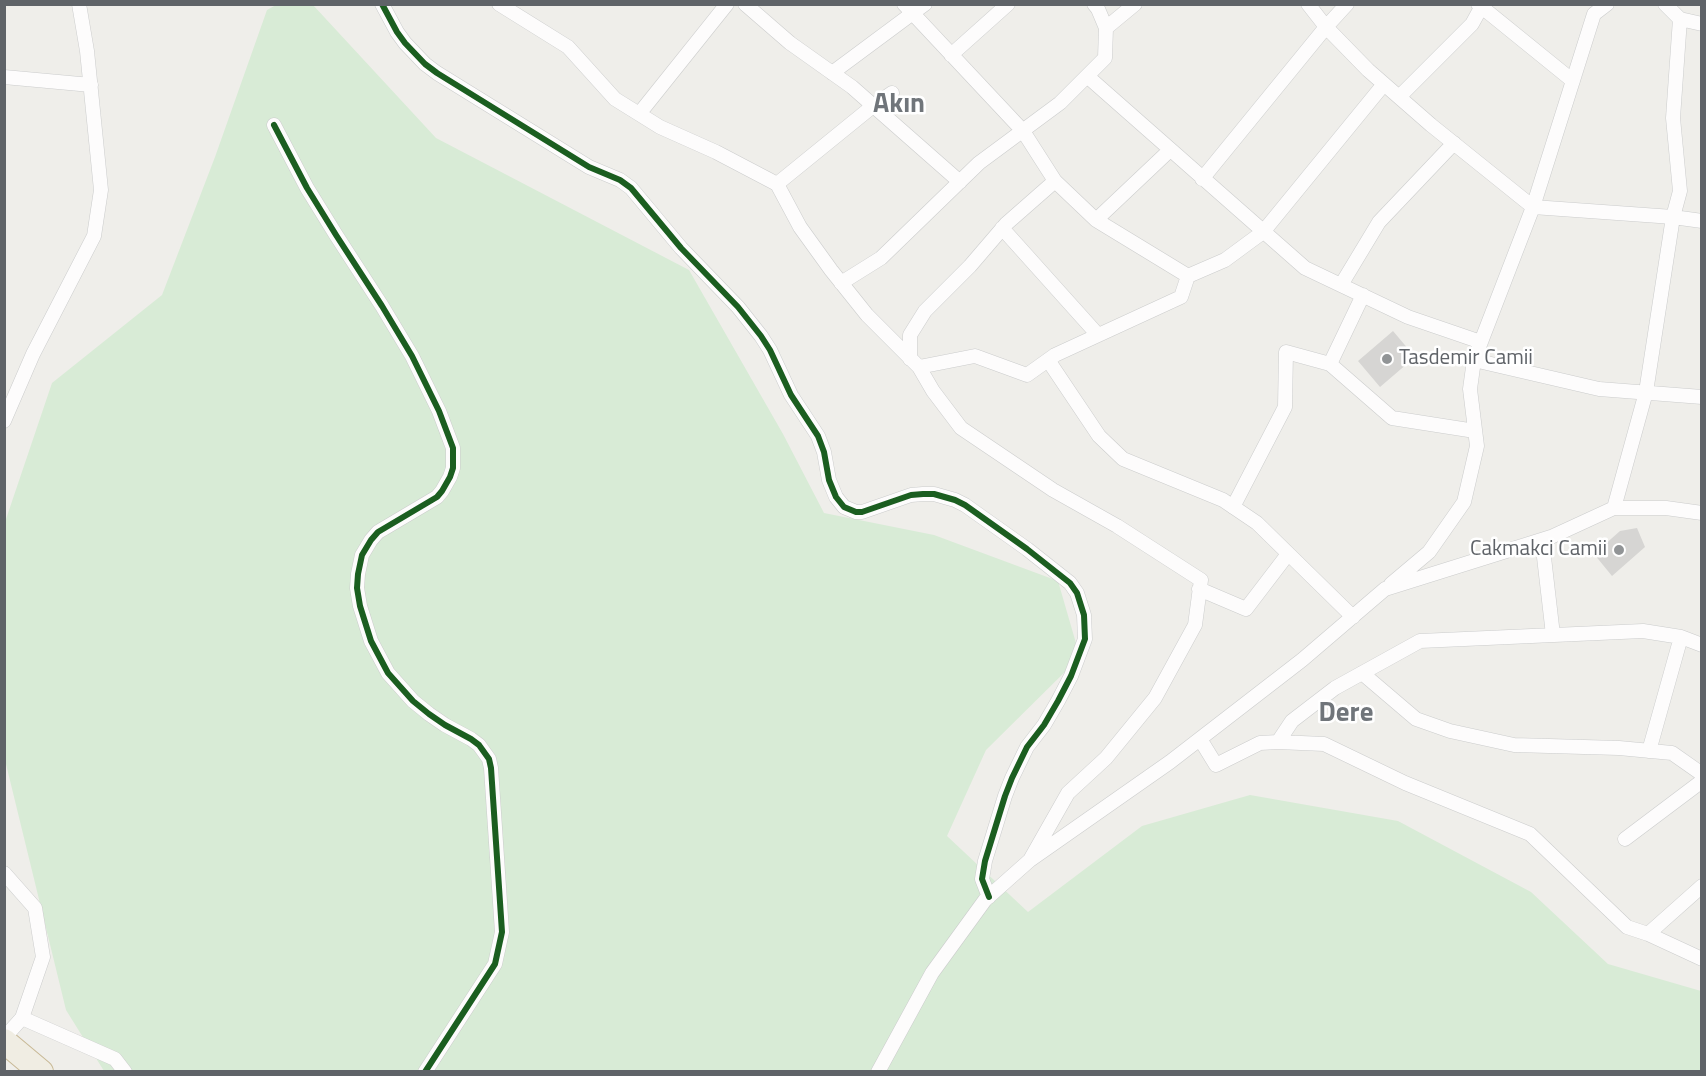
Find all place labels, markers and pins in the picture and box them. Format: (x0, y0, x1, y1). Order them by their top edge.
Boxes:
place label: Tasdemir Camii (1399, 346, 1533, 372)
marker: Tasdemir Camii (1380, 352, 1394, 366)
place label: Cakmakci Camii (1470, 537, 1607, 563)
marker: Cakmakci Camii (1612, 543, 1626, 557)

